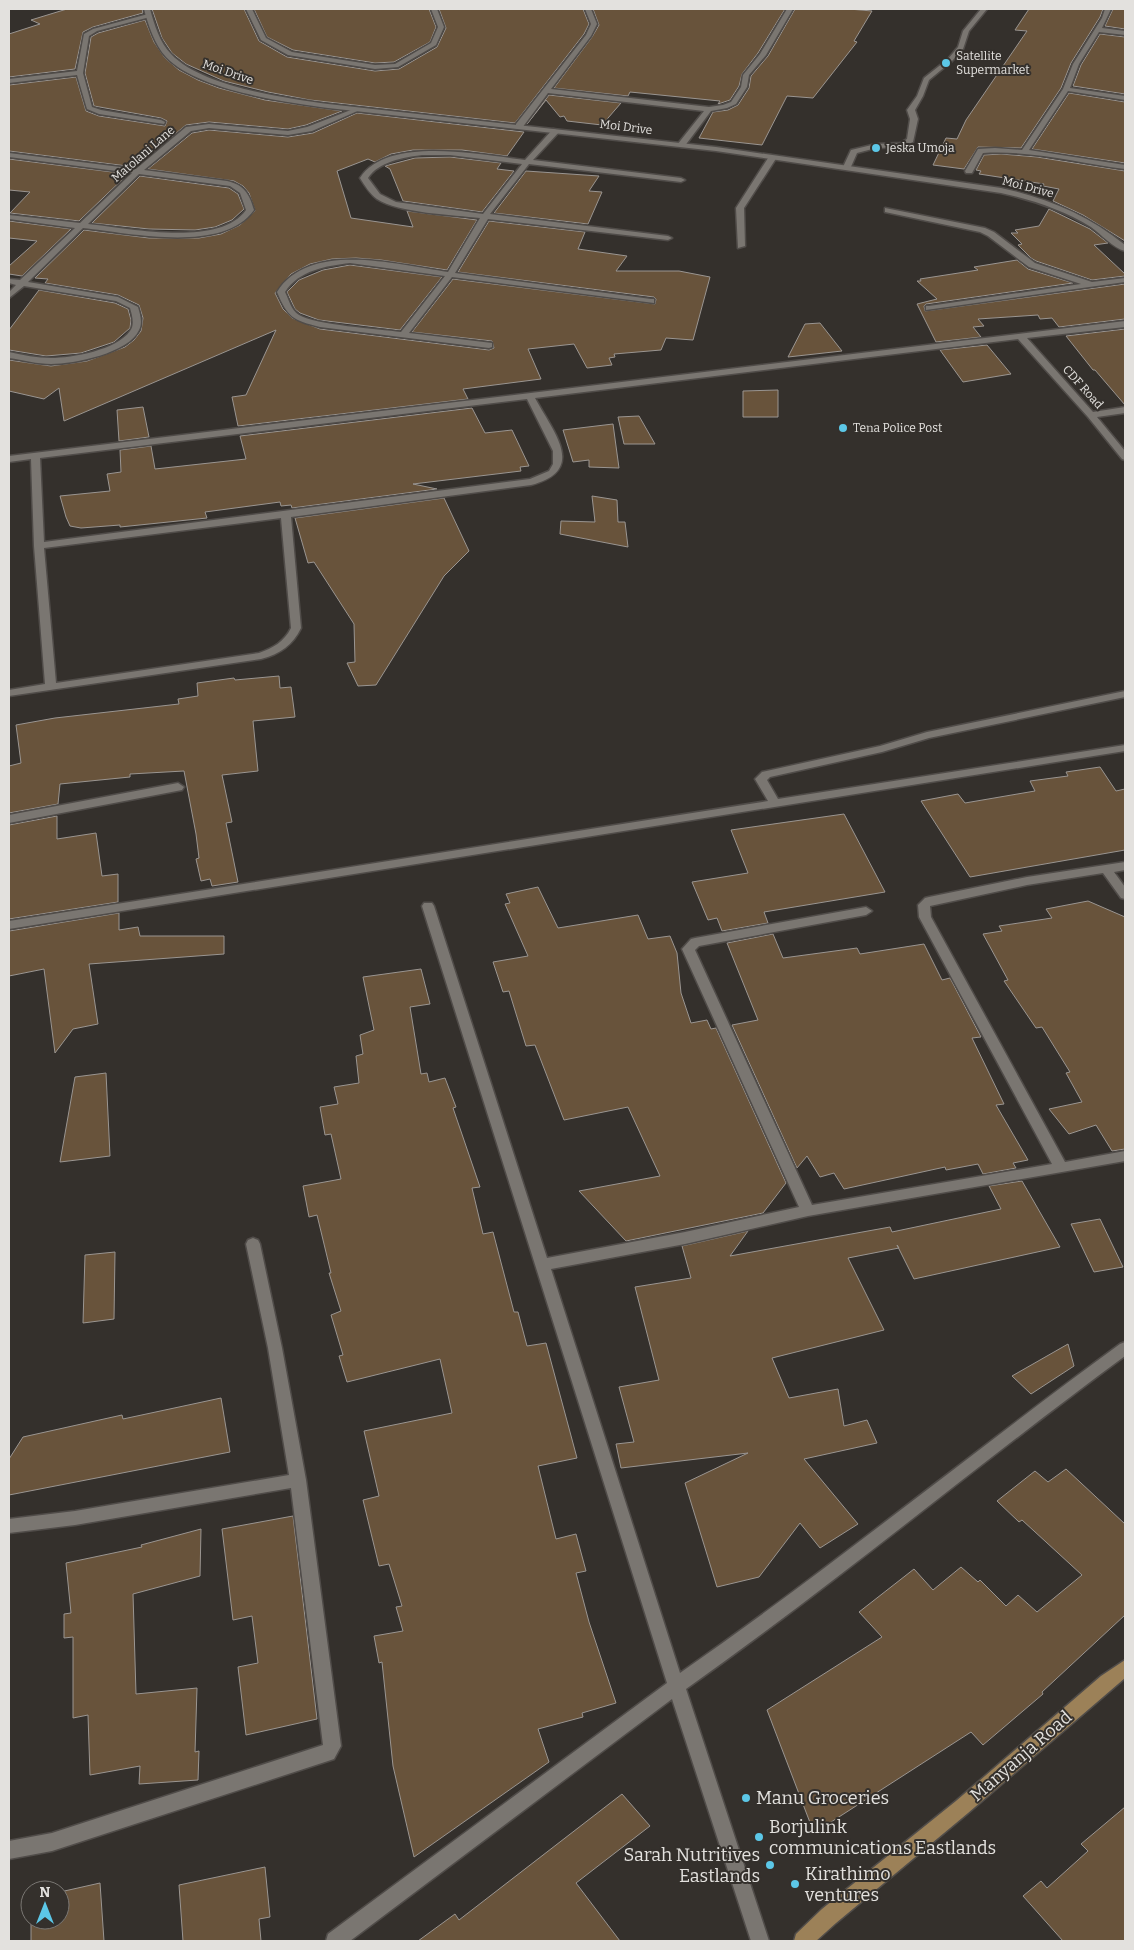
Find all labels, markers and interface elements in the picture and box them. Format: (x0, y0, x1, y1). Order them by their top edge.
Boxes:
place label: Satellite Supermarket (956, 49, 1030, 77)
street label: Moi Drive (201, 57, 255, 87)
marker: Satellite Supermarket (940, 57, 952, 69)
street label: Moi Drive (599, 117, 653, 137)
street label: Matolani Lane (109, 123, 177, 185)
place label: Jeska Umoja (885, 141, 955, 155)
marker: Jeska Umoja (870, 142, 882, 154)
street label: Moi Drive (1001, 173, 1055, 201)
street label: CDF Road (1060, 362, 1106, 412)
place label: Tena Police Post (853, 421, 943, 435)
marker: Tena Police Post (837, 422, 849, 434)
street label: Manyanja Road (966, 1706, 1077, 1806)
place label: Manu Groceries (756, 1787, 889, 1809)
marker: Manu Groceries (740, 1792, 752, 1804)
place label: Borjulink communications Eastlands (769, 1816, 996, 1859)
marker: Borjulink communications Eastlands (753, 1831, 765, 1843)
place label: Sarah Nutritives Eastlands (624, 1844, 760, 1887)
marker: Sarah Nutritives Eastlands (764, 1859, 776, 1871)
place label: Kirathimo ventures (804, 1863, 890, 1906)
marker: Kirathimo ventures (789, 1878, 801, 1890)
north arrow (20, 1880, 70, 1930)
text: N (40, 1884, 51, 1901)

